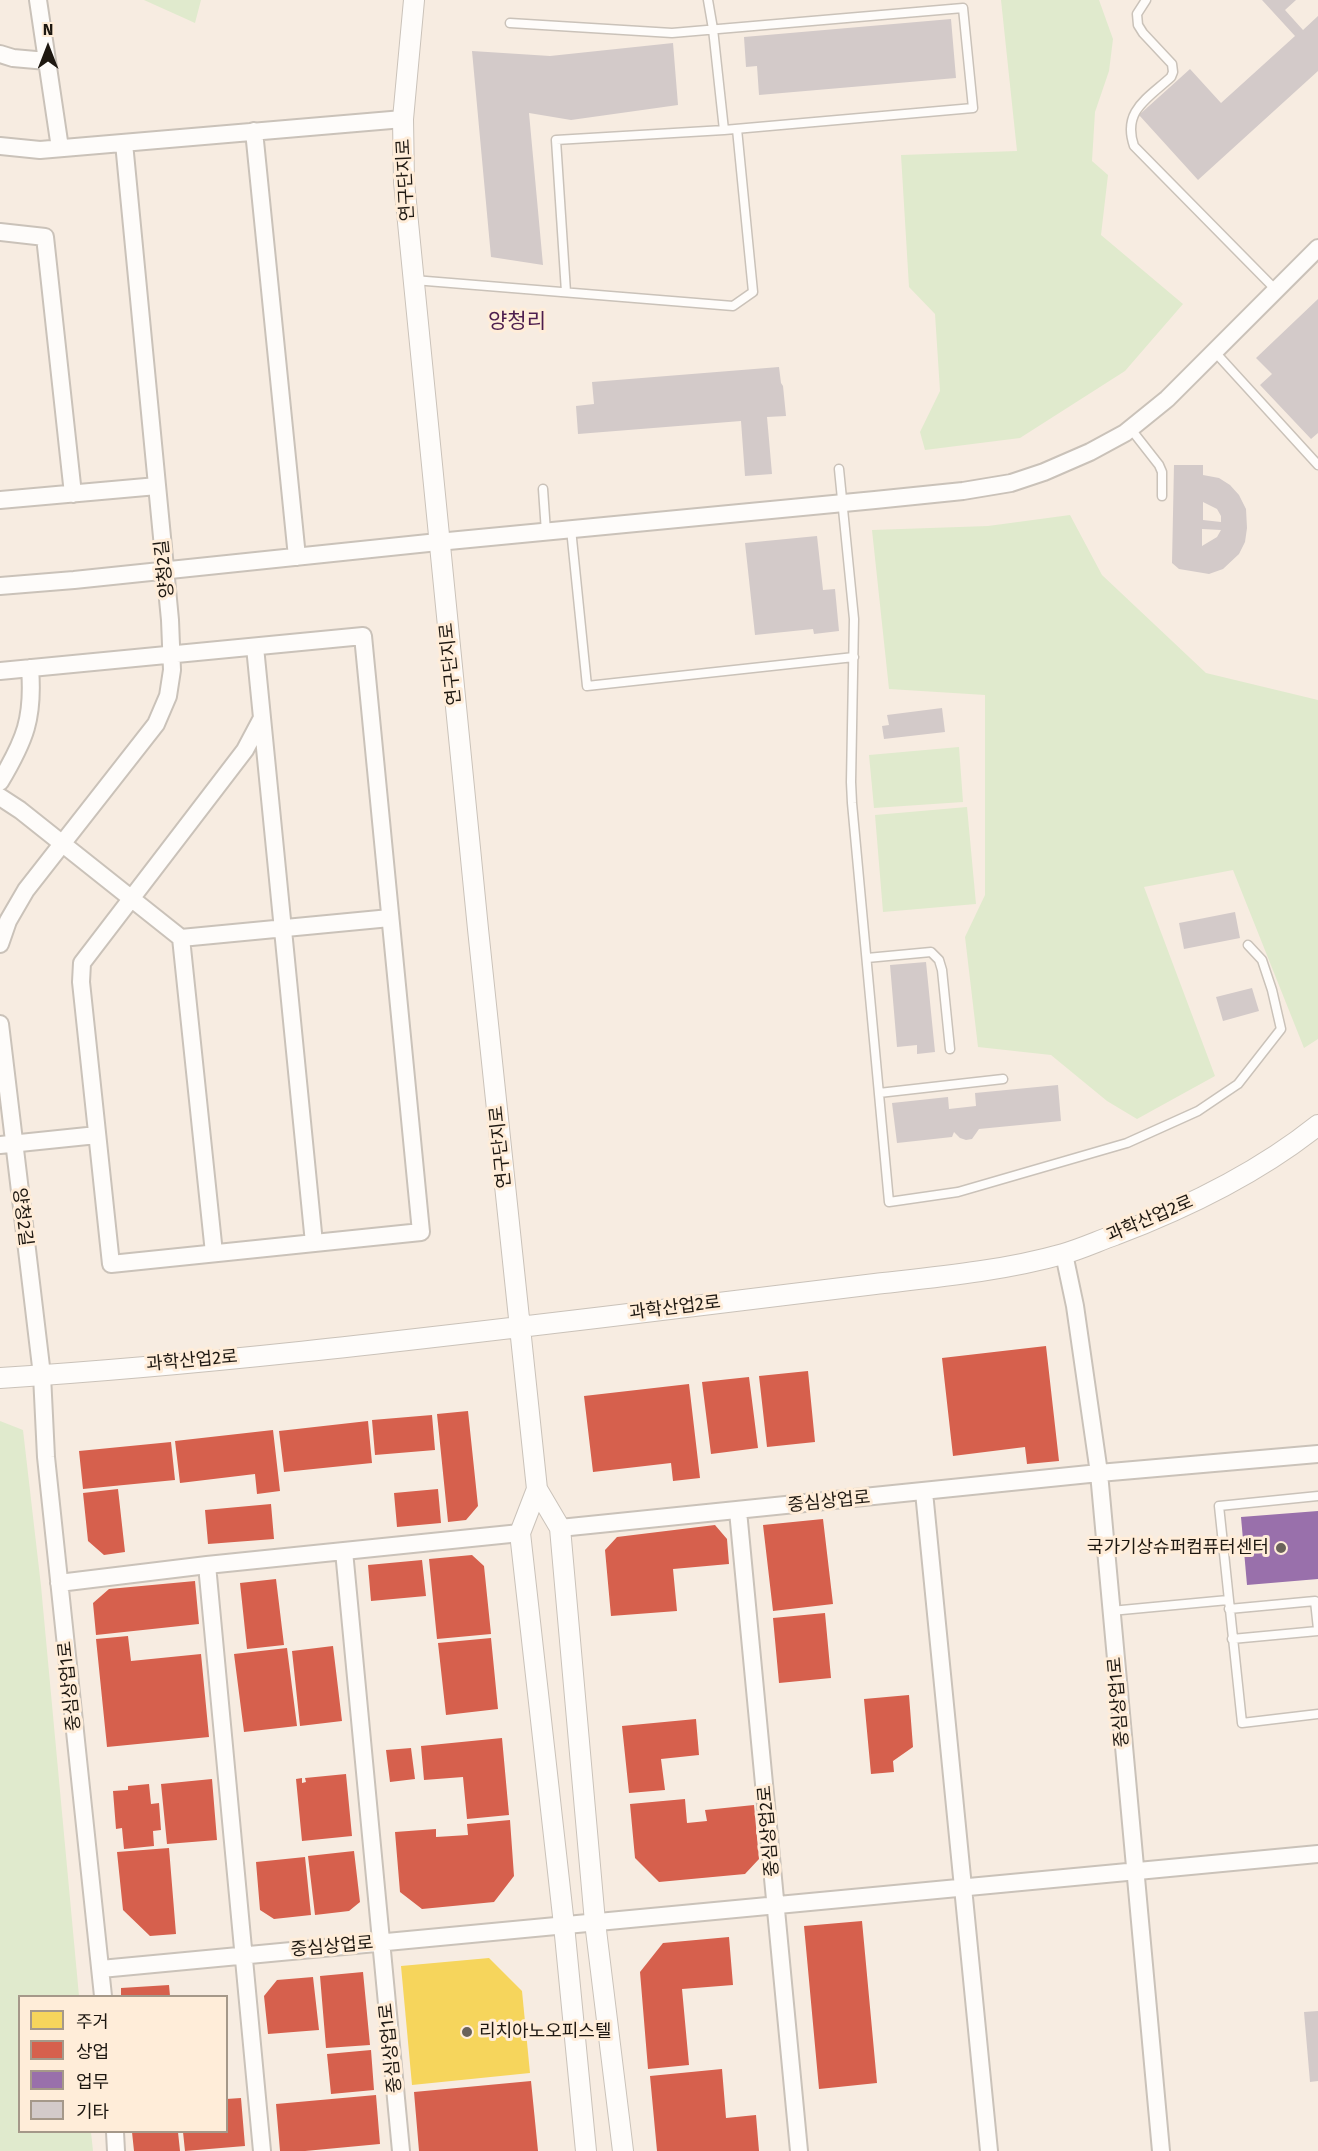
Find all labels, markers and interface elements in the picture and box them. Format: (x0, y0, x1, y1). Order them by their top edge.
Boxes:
north arrow (18, 18, 78, 78)
text: N (43, 20, 53, 39)
street label: 연구단지로 (393, 138, 419, 222)
district label: 양청리 (488, 309, 546, 335)
street label: 양청2길 (151, 539, 179, 599)
street label: 연구단지로 (436, 622, 466, 706)
street label: 연구단지로 (486, 1105, 516, 1189)
street label: 양청2길 (8, 1187, 36, 1247)
street label: 과학산업2로 (1104, 1191, 1196, 1247)
street label: 과학산업2로 (628, 1292, 722, 1324)
street label: 과학산업2로 (145, 1346, 239, 1376)
street label: 중심상업로 (787, 1487, 871, 1517)
place label: 국가기상슈퍼컴퓨터센터 (1087, 1537, 1269, 1559)
marker: 국가기상슈퍼컴퓨터센터 (1274, 1541, 1288, 1555)
street label: 중심상업1로 (55, 1640, 85, 1732)
street label: 중심상업1로 (1104, 1656, 1134, 1748)
street label: 중심상업2로 (754, 1784, 784, 1878)
street label: 중심상업로 (290, 1933, 374, 1961)
legend (18, 1995, 228, 2133)
street label: 중심상업1로 (376, 2002, 406, 2094)
text: 주거 (76, 2011, 109, 2033)
place label: 리치아노오피스텔 (479, 2021, 611, 2043)
marker: 리치아노오피스텔 (460, 2025, 474, 2039)
text: 상업 (76, 2041, 109, 2063)
text: 업무 (76, 2071, 109, 2093)
text: 기타 (76, 2101, 109, 2123)

